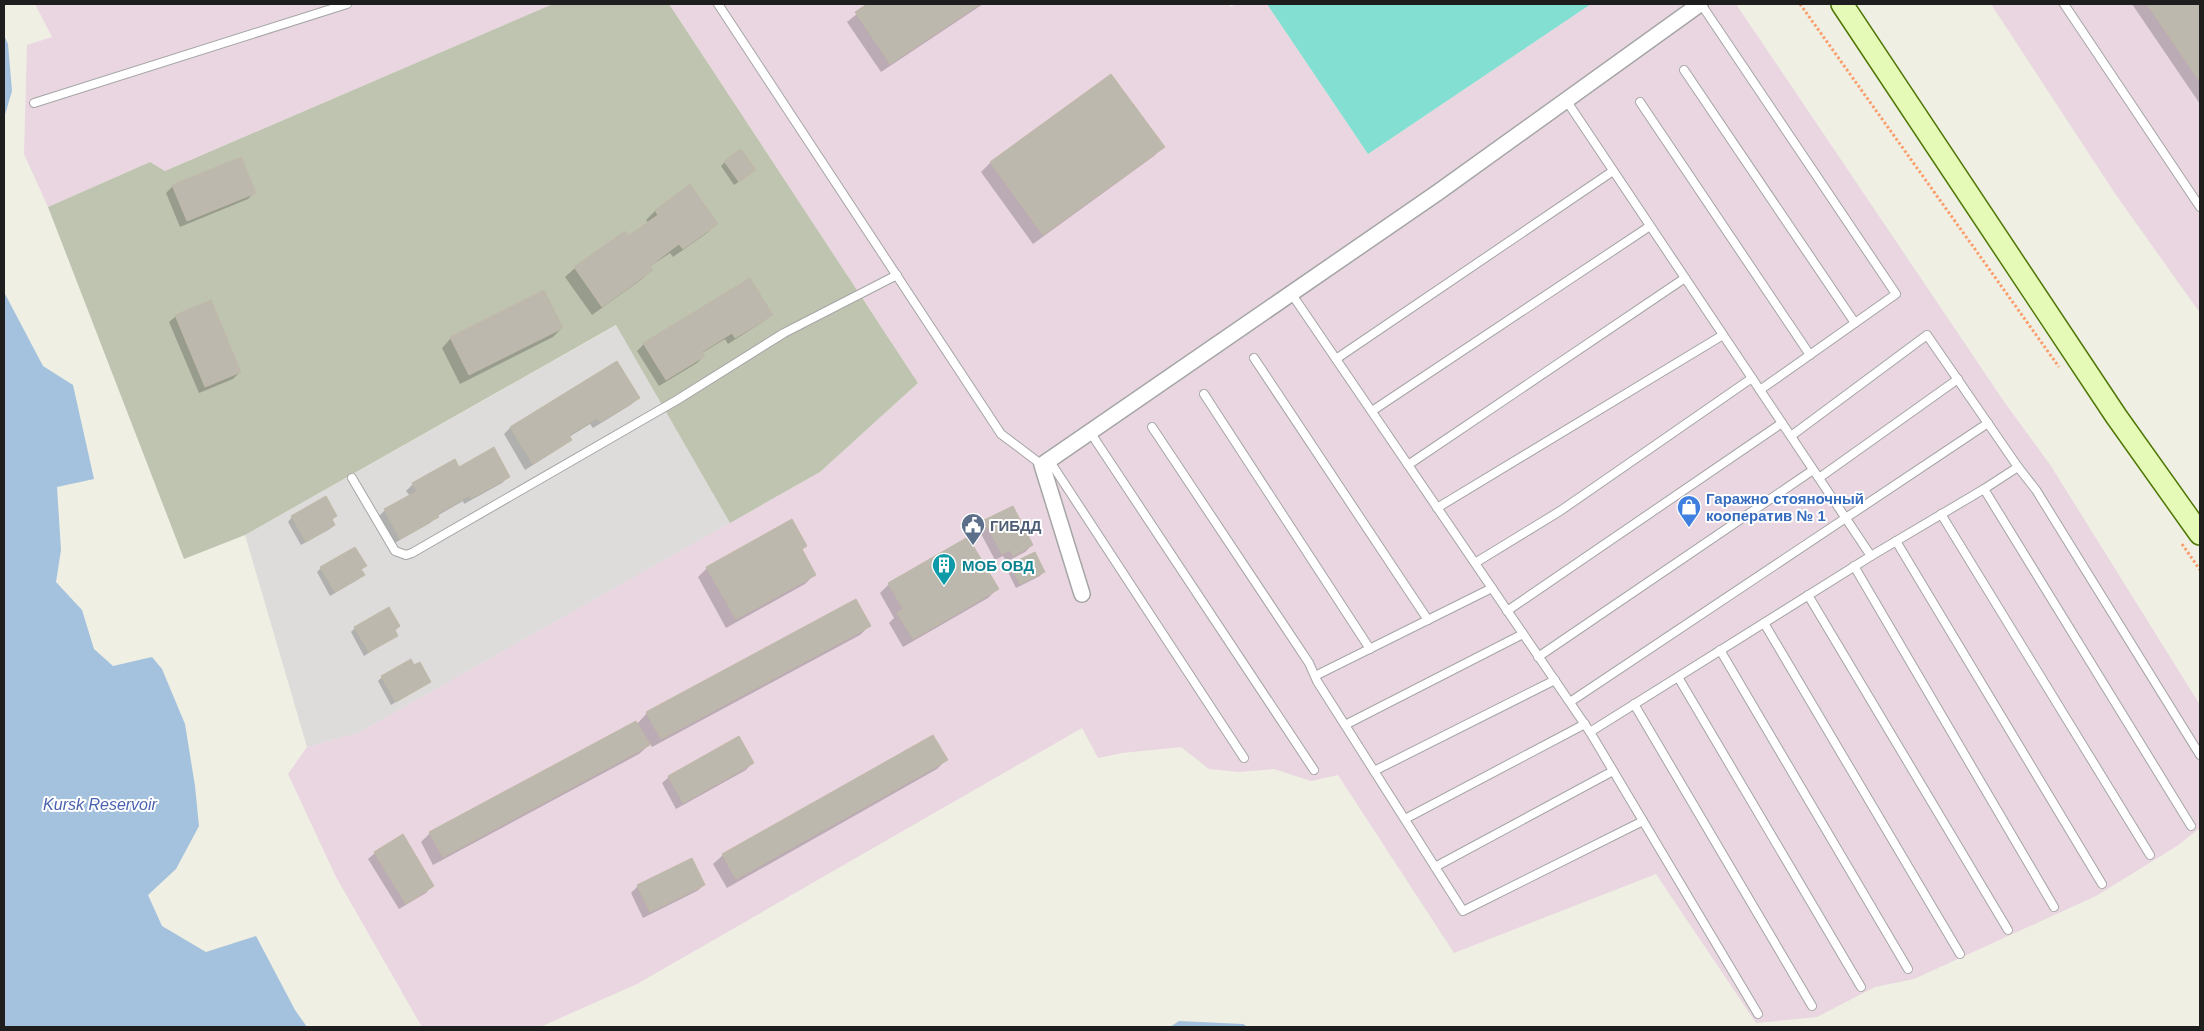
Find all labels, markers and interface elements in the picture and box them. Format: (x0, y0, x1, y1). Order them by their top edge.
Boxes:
place label: Гаражно стояночный кооператив № 1 (1706, 490, 1864, 524)
shop icon: Гаражно стояночный кооператив № 1 (1676, 494, 1702, 528)
public building icon: ГИБДД (960, 512, 986, 546)
place label: ГИБДД (990, 517, 1042, 534)
building icon: МОБ ОВД (931, 552, 957, 586)
place label: МОБ ОВД (962, 557, 1034, 574)
water label: Kursk Reservoir (43, 796, 158, 813)

